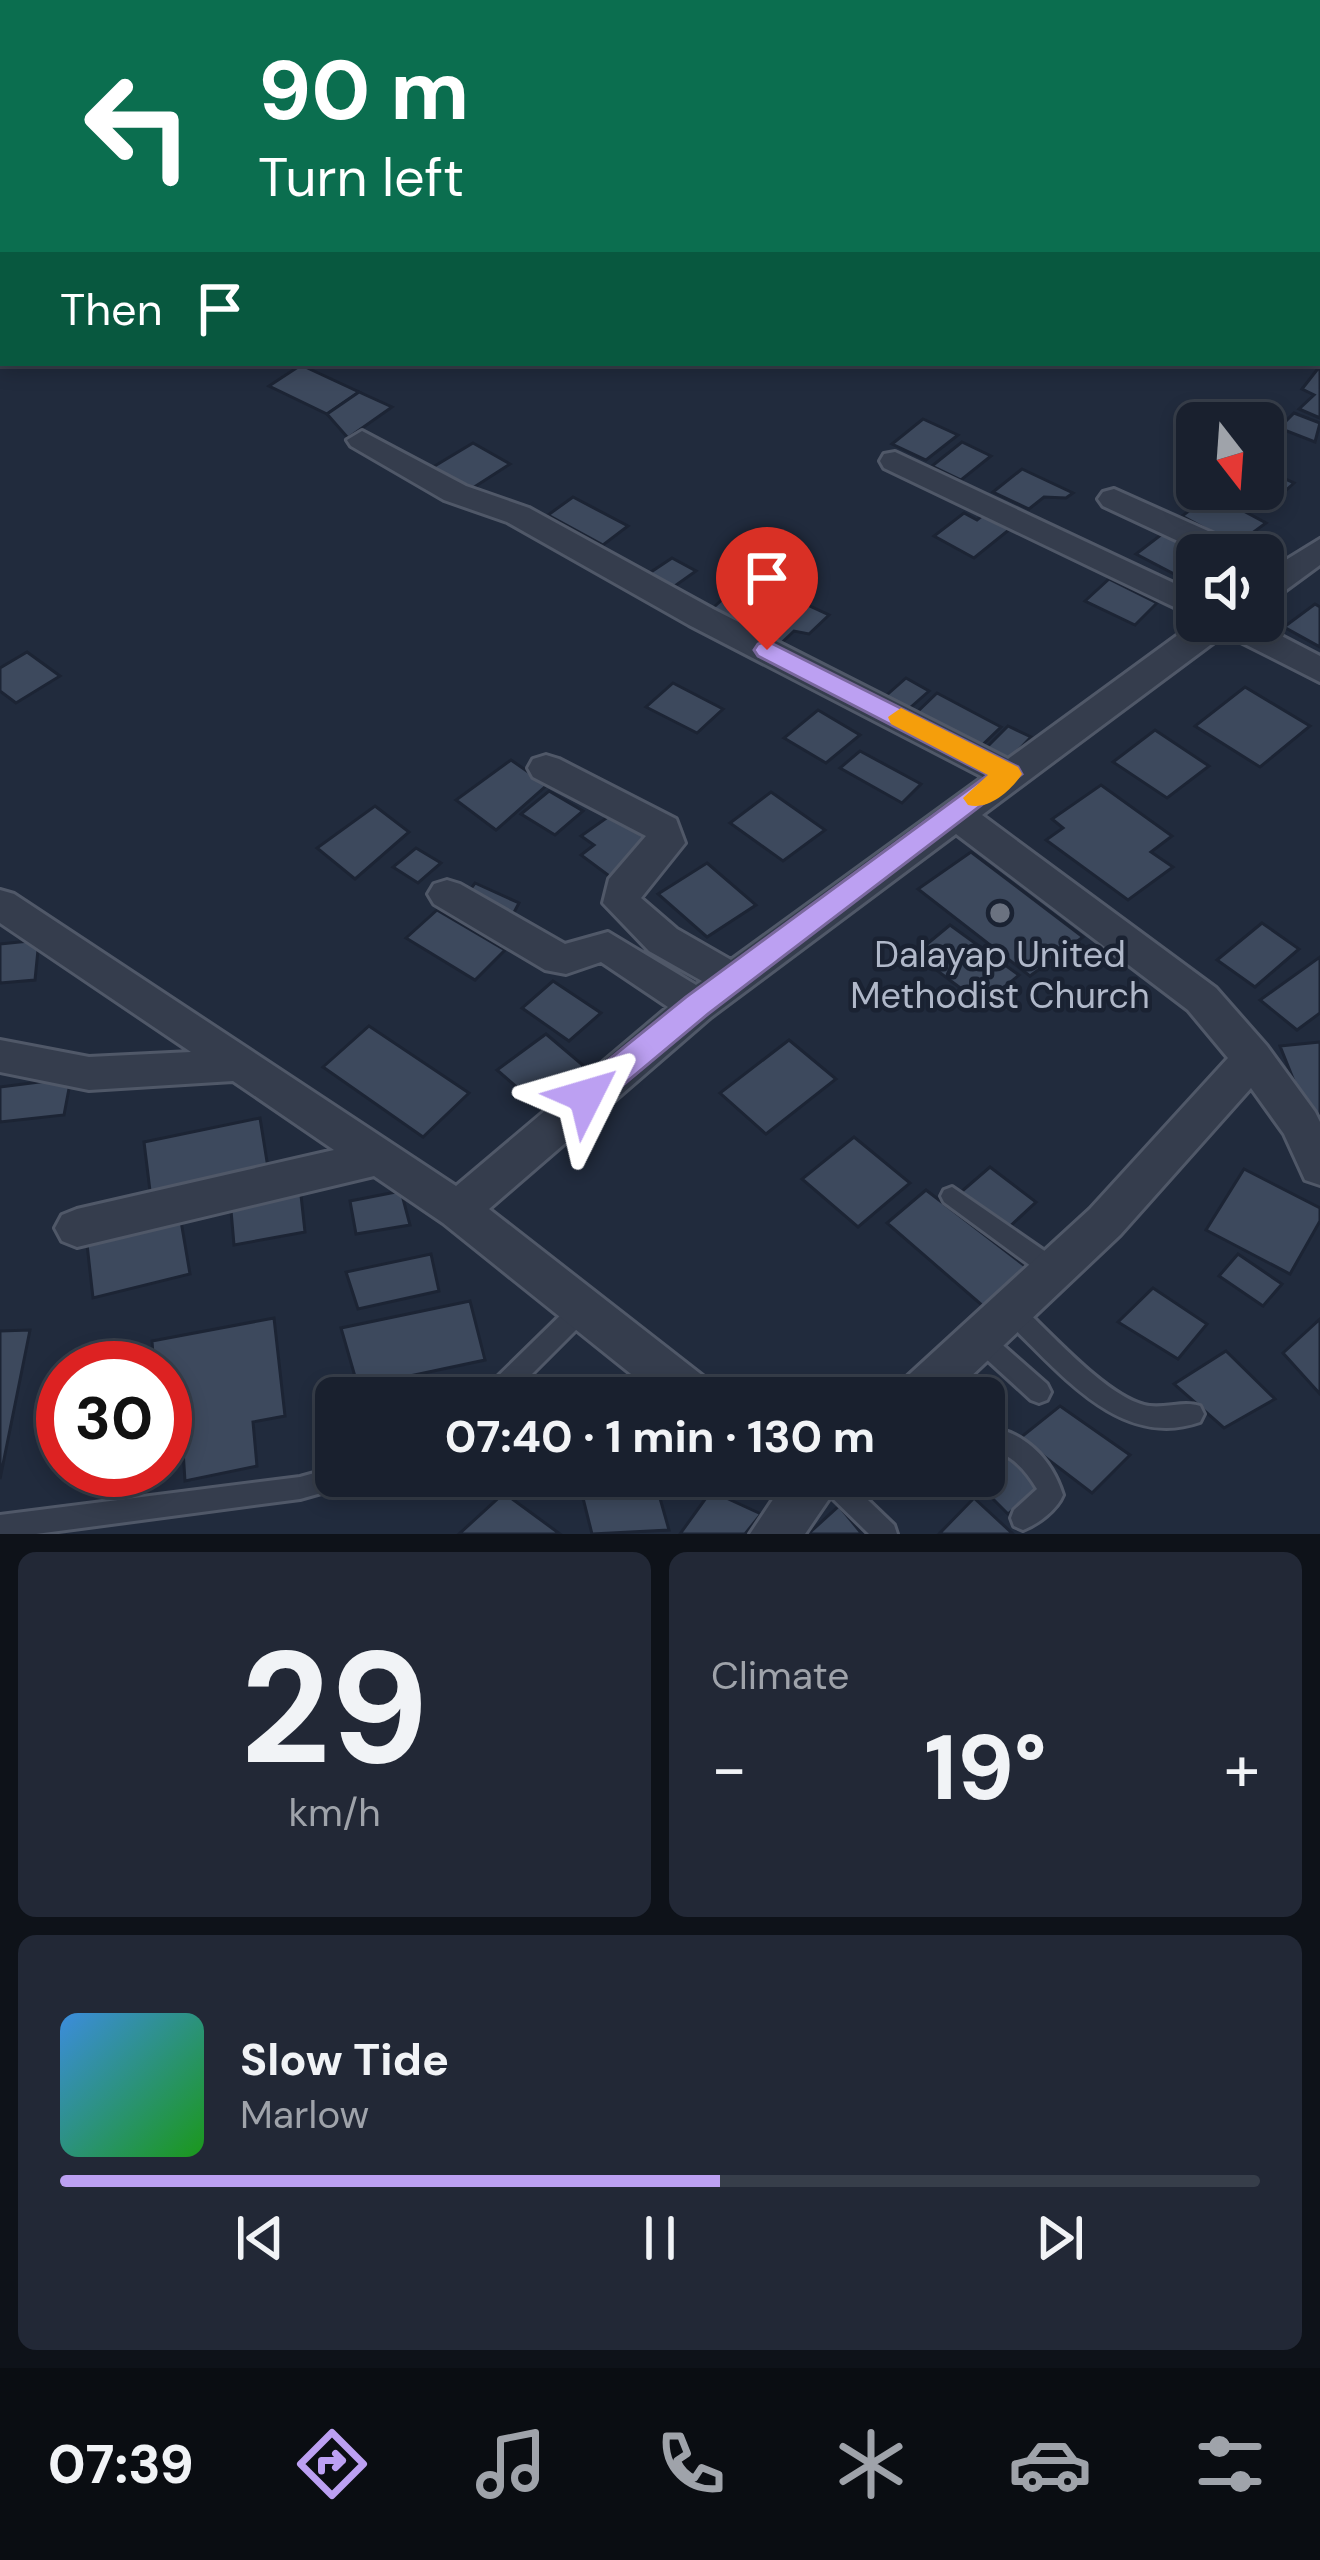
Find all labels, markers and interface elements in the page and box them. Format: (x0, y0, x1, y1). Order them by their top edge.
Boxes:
text: 90 m (258, 36, 469, 145)
icon: left (60, 48, 216, 204)
text: Turn left (258, 142, 464, 213)
icon: arrive (187, 276, 253, 342)
text: Then (60, 280, 163, 339)
north arrow (1176, 402, 1284, 510)
map controls (1176, 402, 1284, 642)
pin (716, 527, 818, 650)
button: sound (1176, 534, 1284, 642)
icon: arrive (734, 545, 800, 611)
marker: Dalayap United Methodist Church (987, 900, 1013, 926)
place label: Dalayap United Methodist Church (850, 931, 1150, 1019)
position arrow (523, 1033, 649, 1159)
speed limit sign: 30 (36, 1341, 192, 1497)
text: 07:40 · 1 min · 130 m (445, 1407, 875, 1466)
text: 29 (240, 1607, 429, 1810)
text: Climate (711, 1650, 849, 1701)
text: 19° (924, 1710, 1047, 1827)
text: − (711, 1726, 747, 1811)
text: + (1224, 1726, 1260, 1811)
text: km/h (288, 1787, 381, 1838)
text: Slow Tide (240, 2030, 449, 2089)
text: Marlow (240, 2089, 369, 2140)
icon: previous (227, 2205, 293, 2271)
icon: pause (627, 2205, 693, 2271)
icon: next (1027, 2205, 1093, 2271)
icon: directions (290, 2422, 374, 2506)
icon: music (469, 2422, 553, 2506)
icon: phone (649, 2422, 733, 2506)
icon: climate (829, 2422, 913, 2506)
icon: car (1008, 2422, 1092, 2506)
icon: filters (1188, 2422, 1272, 2506)
text: 07:39 (48, 2429, 194, 2500)

